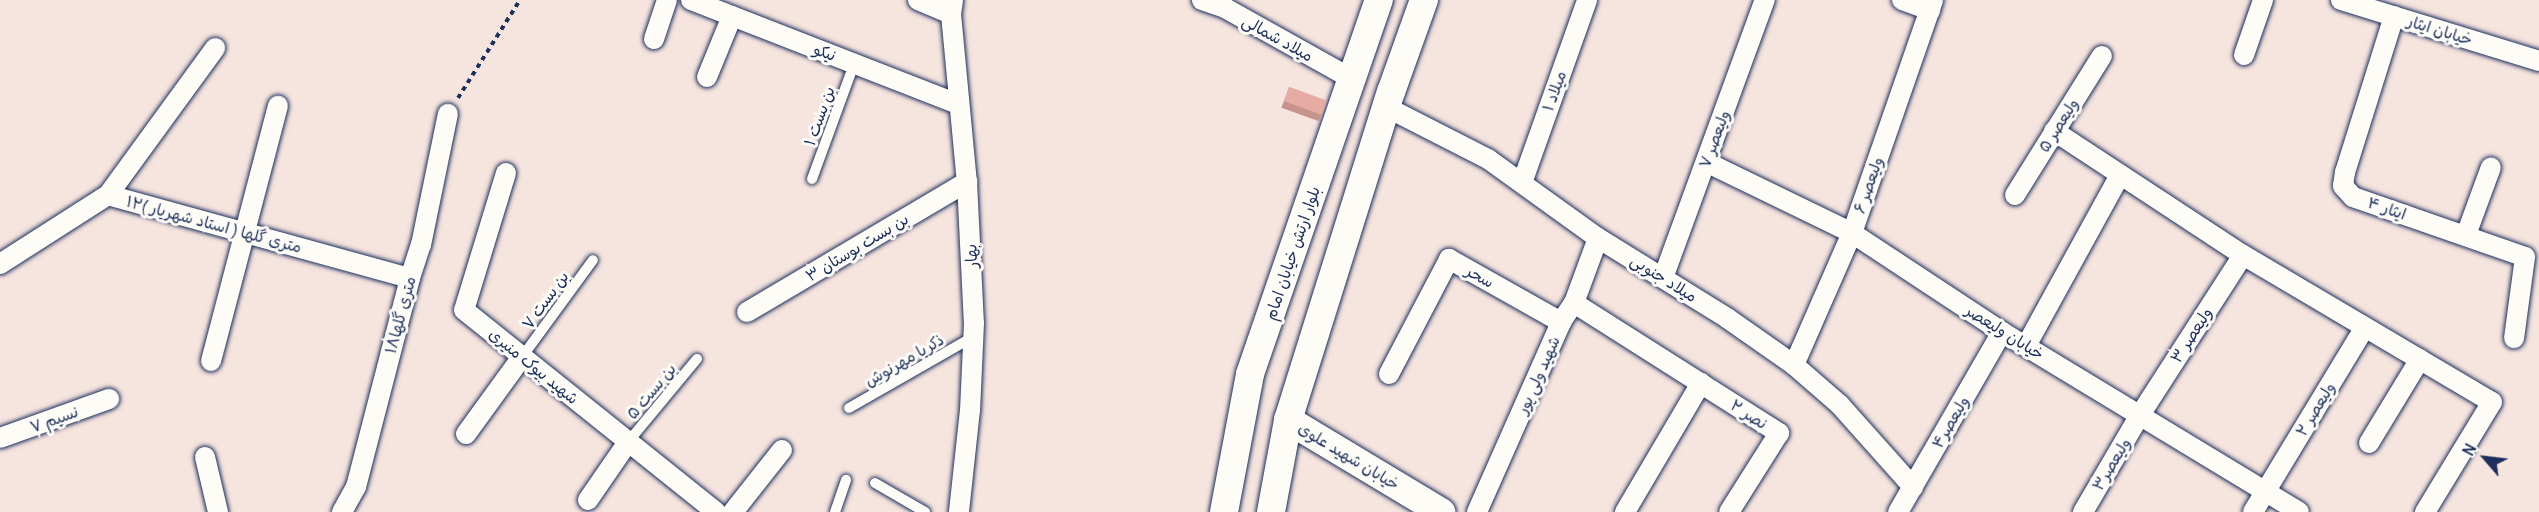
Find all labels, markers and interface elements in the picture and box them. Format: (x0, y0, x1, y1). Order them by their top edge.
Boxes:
street label: میلاد شمالی (1239, 11, 1317, 65)
street label: خیابان ایثار (2405, 11, 2475, 49)
street label: نیکو (811, 39, 839, 65)
street label: میلاد ۱ (1538, 68, 1570, 114)
street label: بن بست ۱ (799, 84, 839, 148)
street label: ولیعصر ۵ (2034, 94, 2082, 156)
street label: ولیعصر ۷ (1695, 107, 1733, 171)
street label: ولیعصر ۶ (1849, 154, 1887, 216)
street label: بلوار ارتش خیابان امام (1260, 184, 1324, 322)
street label: ۱۲متری گلها ( استاد شهریار ) (124, 191, 304, 257)
street label: ایثار ۴ (2365, 192, 2409, 224)
street label: بن بست بوستان ۳ (802, 209, 912, 285)
street label: بهار (961, 243, 981, 269)
street label: میلاد جنوبی (1627, 250, 1701, 306)
street label: سحر (1462, 260, 1498, 292)
street label: بن بست ۷ (517, 267, 573, 333)
street label: ۱۸متری گلها (380, 274, 420, 356)
street label: خیابان ولیعصر (1962, 300, 2048, 364)
street label: ولیعصر ۳ (2166, 304, 2216, 366)
street label: شهید بیوک منیری (485, 324, 583, 408)
street label: ذکریا مهرنوش (861, 330, 947, 390)
street label: شهید ولی پور (1512, 333, 1564, 417)
street label: بن بست ۵ (622, 359, 680, 423)
street label: ولیعصر ۲ (2291, 378, 2339, 440)
street label: ولیعصر۴ (1927, 392, 1973, 452)
street label: نصر ۲ (1727, 395, 1771, 433)
street label: نسیم ۷ (27, 401, 81, 437)
street label: خیابان شهید علوی (1295, 418, 1403, 494)
north arrow (2455, 428, 2515, 488)
street label: ولیعصر۳ (2088, 434, 2134, 494)
text: N (2458, 440, 2481, 459)

